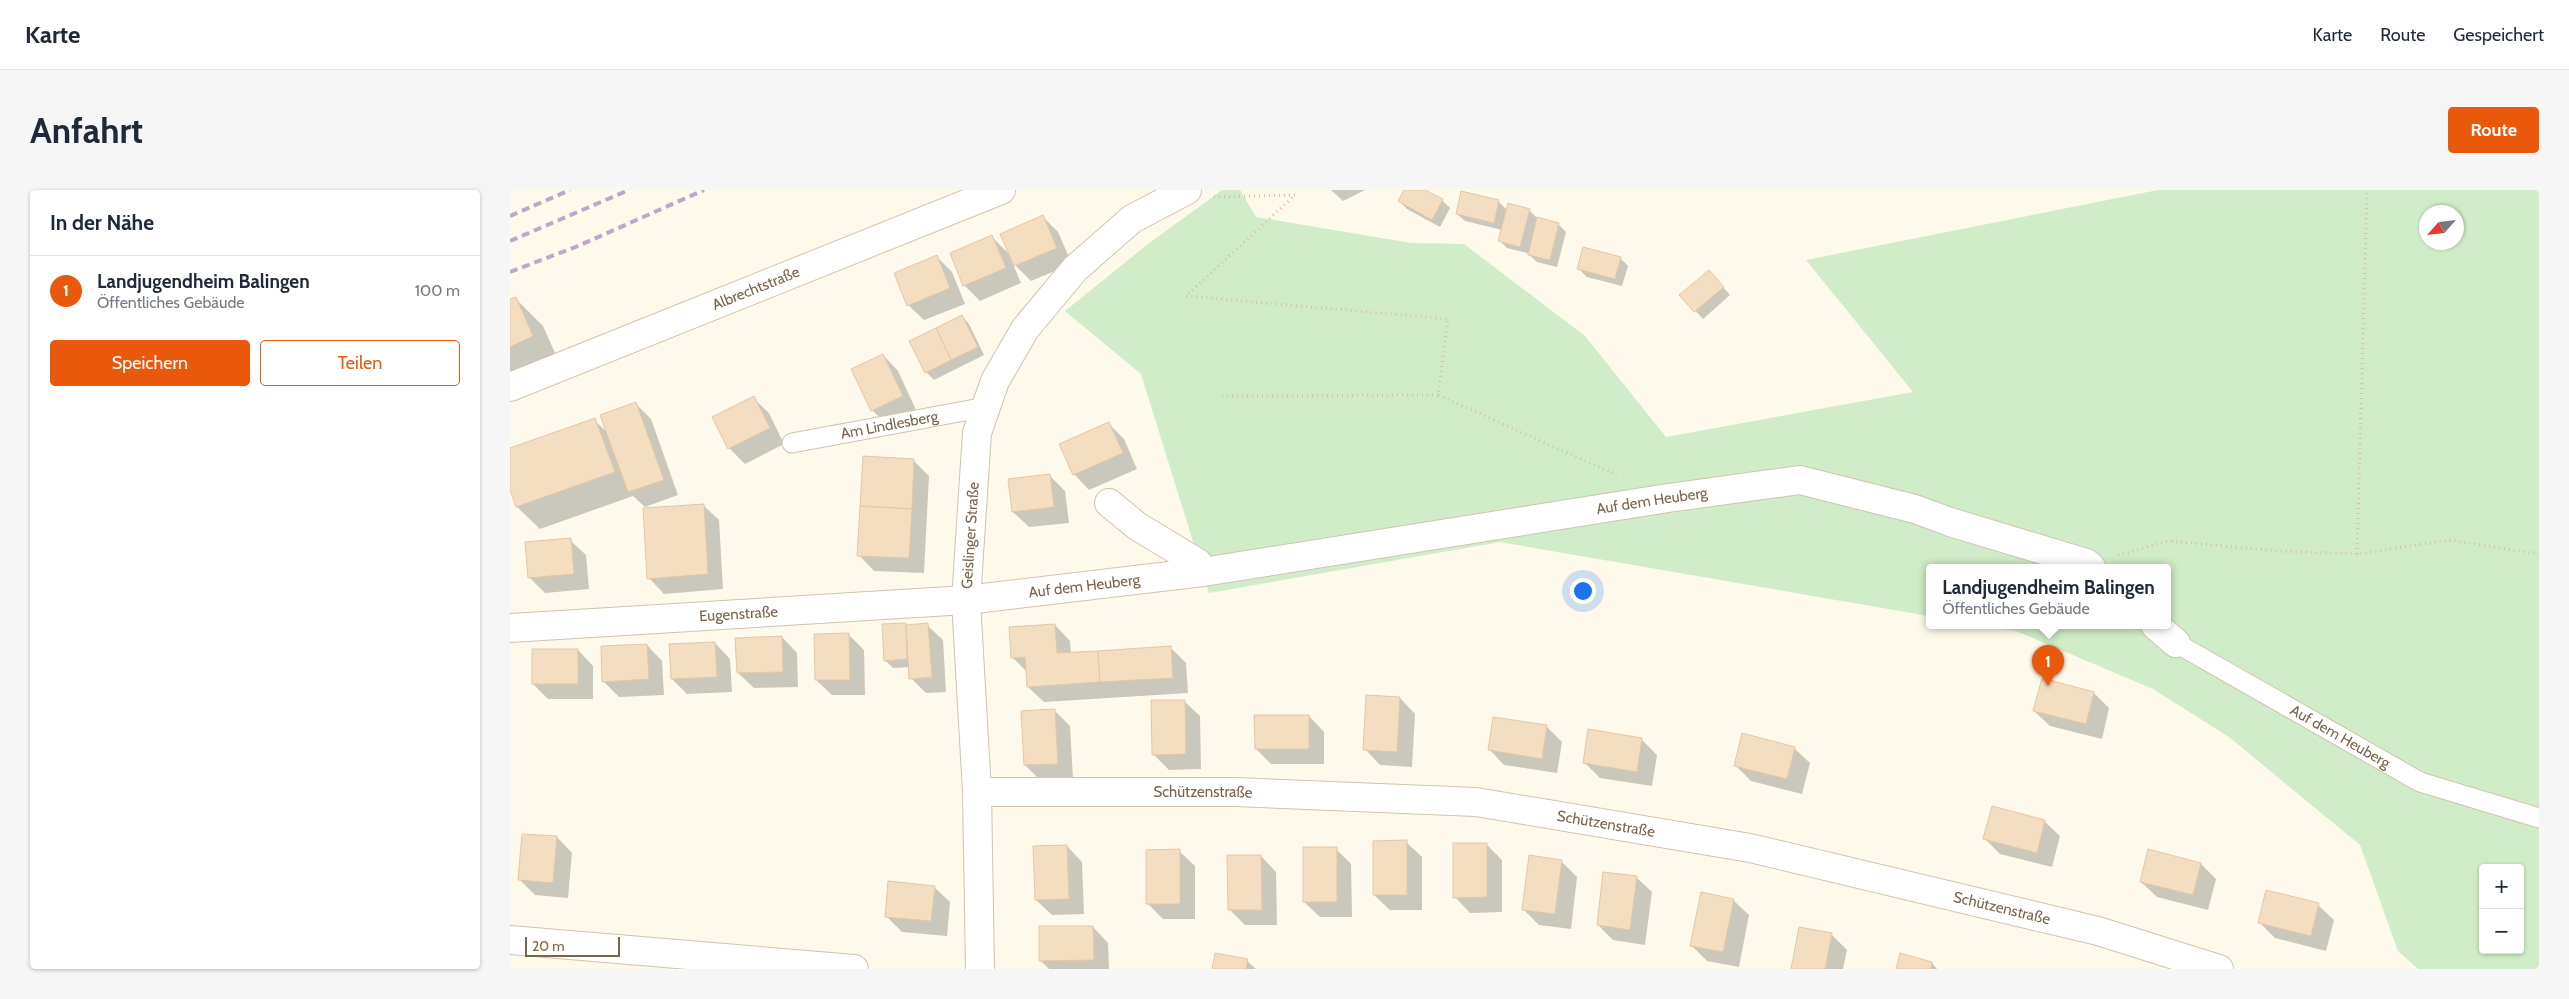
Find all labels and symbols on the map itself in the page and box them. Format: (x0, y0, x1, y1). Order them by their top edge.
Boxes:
north arrow (2419, 205, 2464, 250)
street label: Albrechtstraße (710, 263, 803, 314)
street label: Am Lindlesberg (839, 407, 940, 443)
street label: Geislinger Straße (958, 481, 983, 590)
street label: Auf dem Heuberg (1595, 484, 1709, 518)
street label: Auf dem Heuberg (1028, 570, 1141, 602)
your location (1570, 578, 1596, 604)
street label: Eugenstraße (699, 603, 779, 625)
pin: 1 (2032, 645, 2064, 686)
street label: Auf dem Heuberg (2287, 701, 2394, 772)
street label: Schützenstraße (1153, 783, 1253, 802)
street label: Schützenstraße (1556, 807, 1657, 841)
street label: Schützenstraße (1952, 888, 2052, 928)
scale bar (525, 934, 620, 957)

